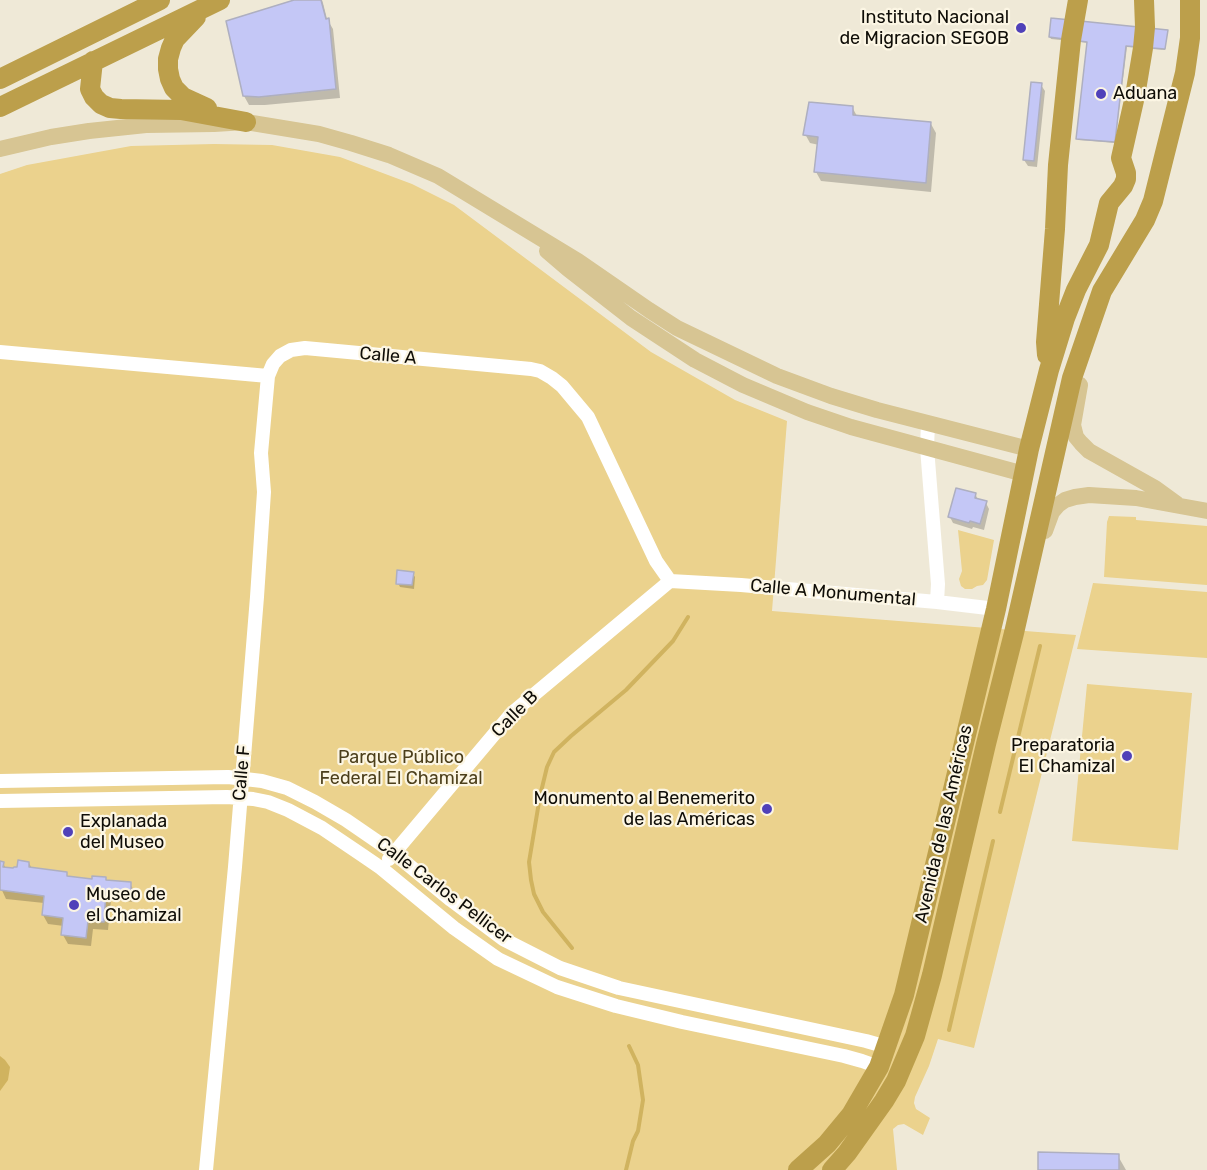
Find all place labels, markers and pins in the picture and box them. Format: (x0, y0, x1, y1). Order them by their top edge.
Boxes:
place label: Instituto Nacional de Migracion SEGOB (839, 7, 1009, 50)
marker: Instituto Nacional de Migracion SEGOB (1014, 21, 1028, 35)
place label: Aduana (1113, 83, 1177, 105)
marker: Aduana (1094, 87, 1108, 101)
place label: Preparatoria El Chamizal (1011, 735, 1115, 777)
marker: Preparatoria El Chamizal (1120, 749, 1134, 763)
place label: Monumento al Benemerito de las Américas (534, 788, 755, 830)
marker: Monumento al Benemerito de las Américas (760, 802, 774, 816)
place label: Explanada del Museo (80, 811, 167, 854)
marker: Explanada del Museo (61, 825, 75, 839)
place label: Museo de el Chamizal (86, 884, 182, 926)
marker: Museo de el Chamizal (67, 898, 81, 912)

